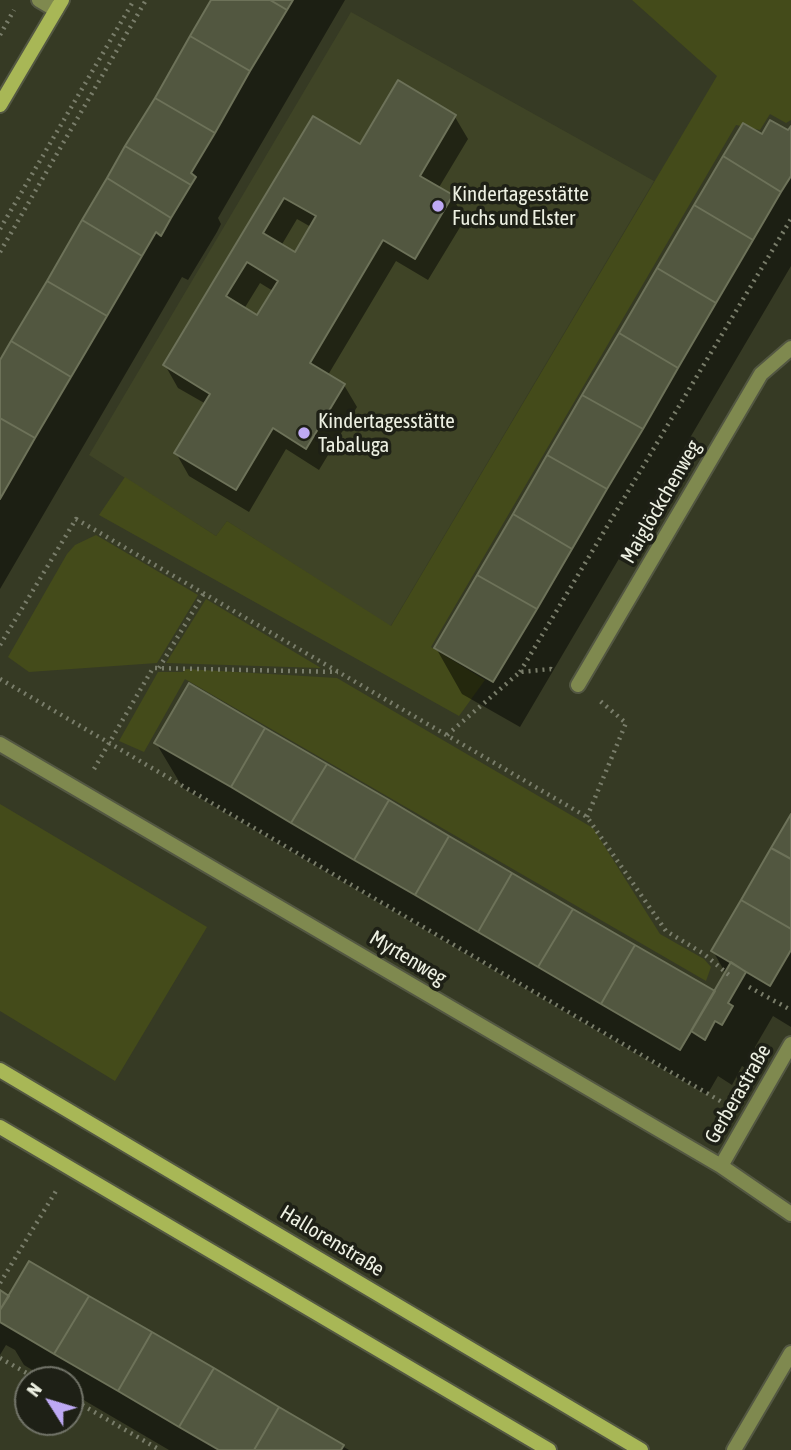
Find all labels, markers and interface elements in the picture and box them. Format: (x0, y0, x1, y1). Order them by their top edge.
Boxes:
place label: Kindertagesstätte Fuchs und Elster (452, 181, 589, 231)
marker: Kindertagesstätte Fuchs und Elster (430, 198, 446, 214)
place label: Kindertagesstätte Tabaluga (318, 408, 455, 458)
marker: Kindertagesstätte Tabaluga (296, 425, 312, 441)
street label: Maiglöckchenweg (616, 436, 706, 568)
street label: Myrtenweg (365, 925, 451, 991)
street label: Gerberastraße (700, 1040, 776, 1148)
street label: Hallorenstraße (275, 1200, 389, 1282)
north arrow (14, 1366, 84, 1436)
text: N (22, 1378, 46, 1401)

